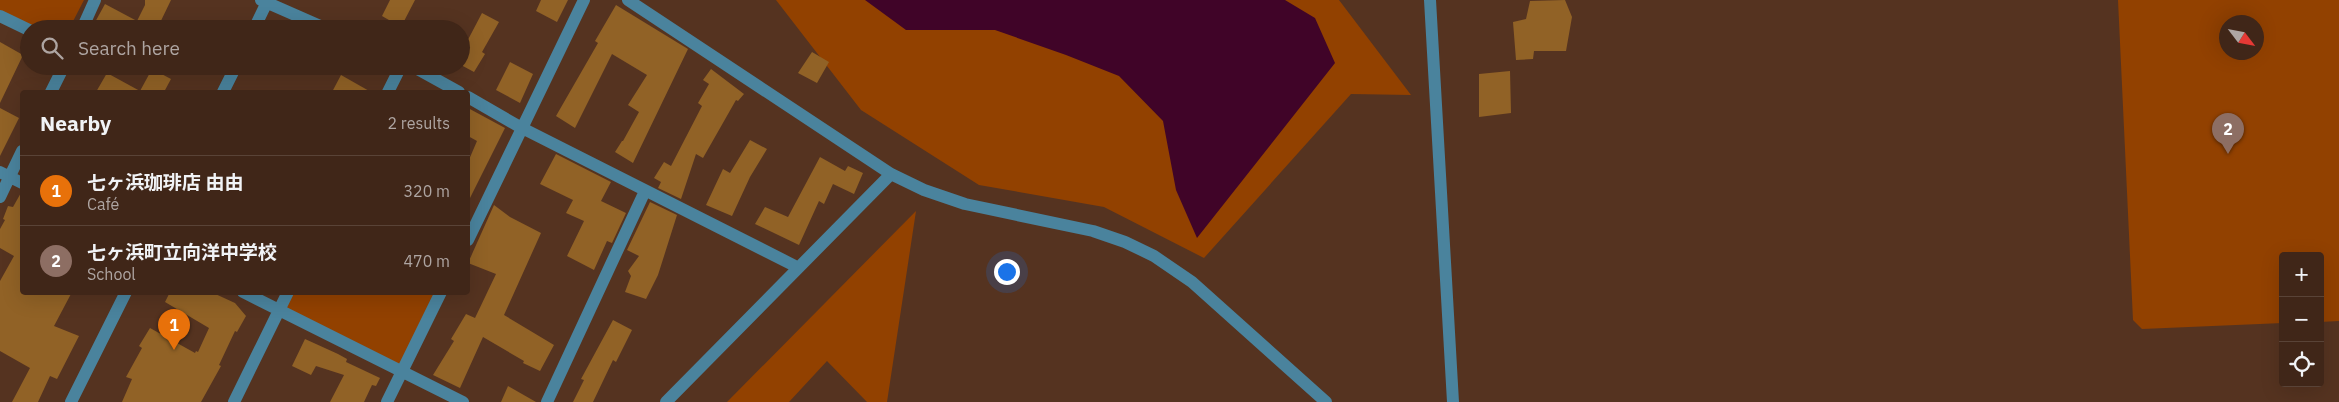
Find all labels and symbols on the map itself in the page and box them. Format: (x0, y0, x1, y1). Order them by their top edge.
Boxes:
north arrow (2219, 15, 2264, 60)
pin: 2 (2212, 113, 2244, 154)
your location (994, 259, 1020, 285)
pin: 1 (158, 309, 190, 350)

